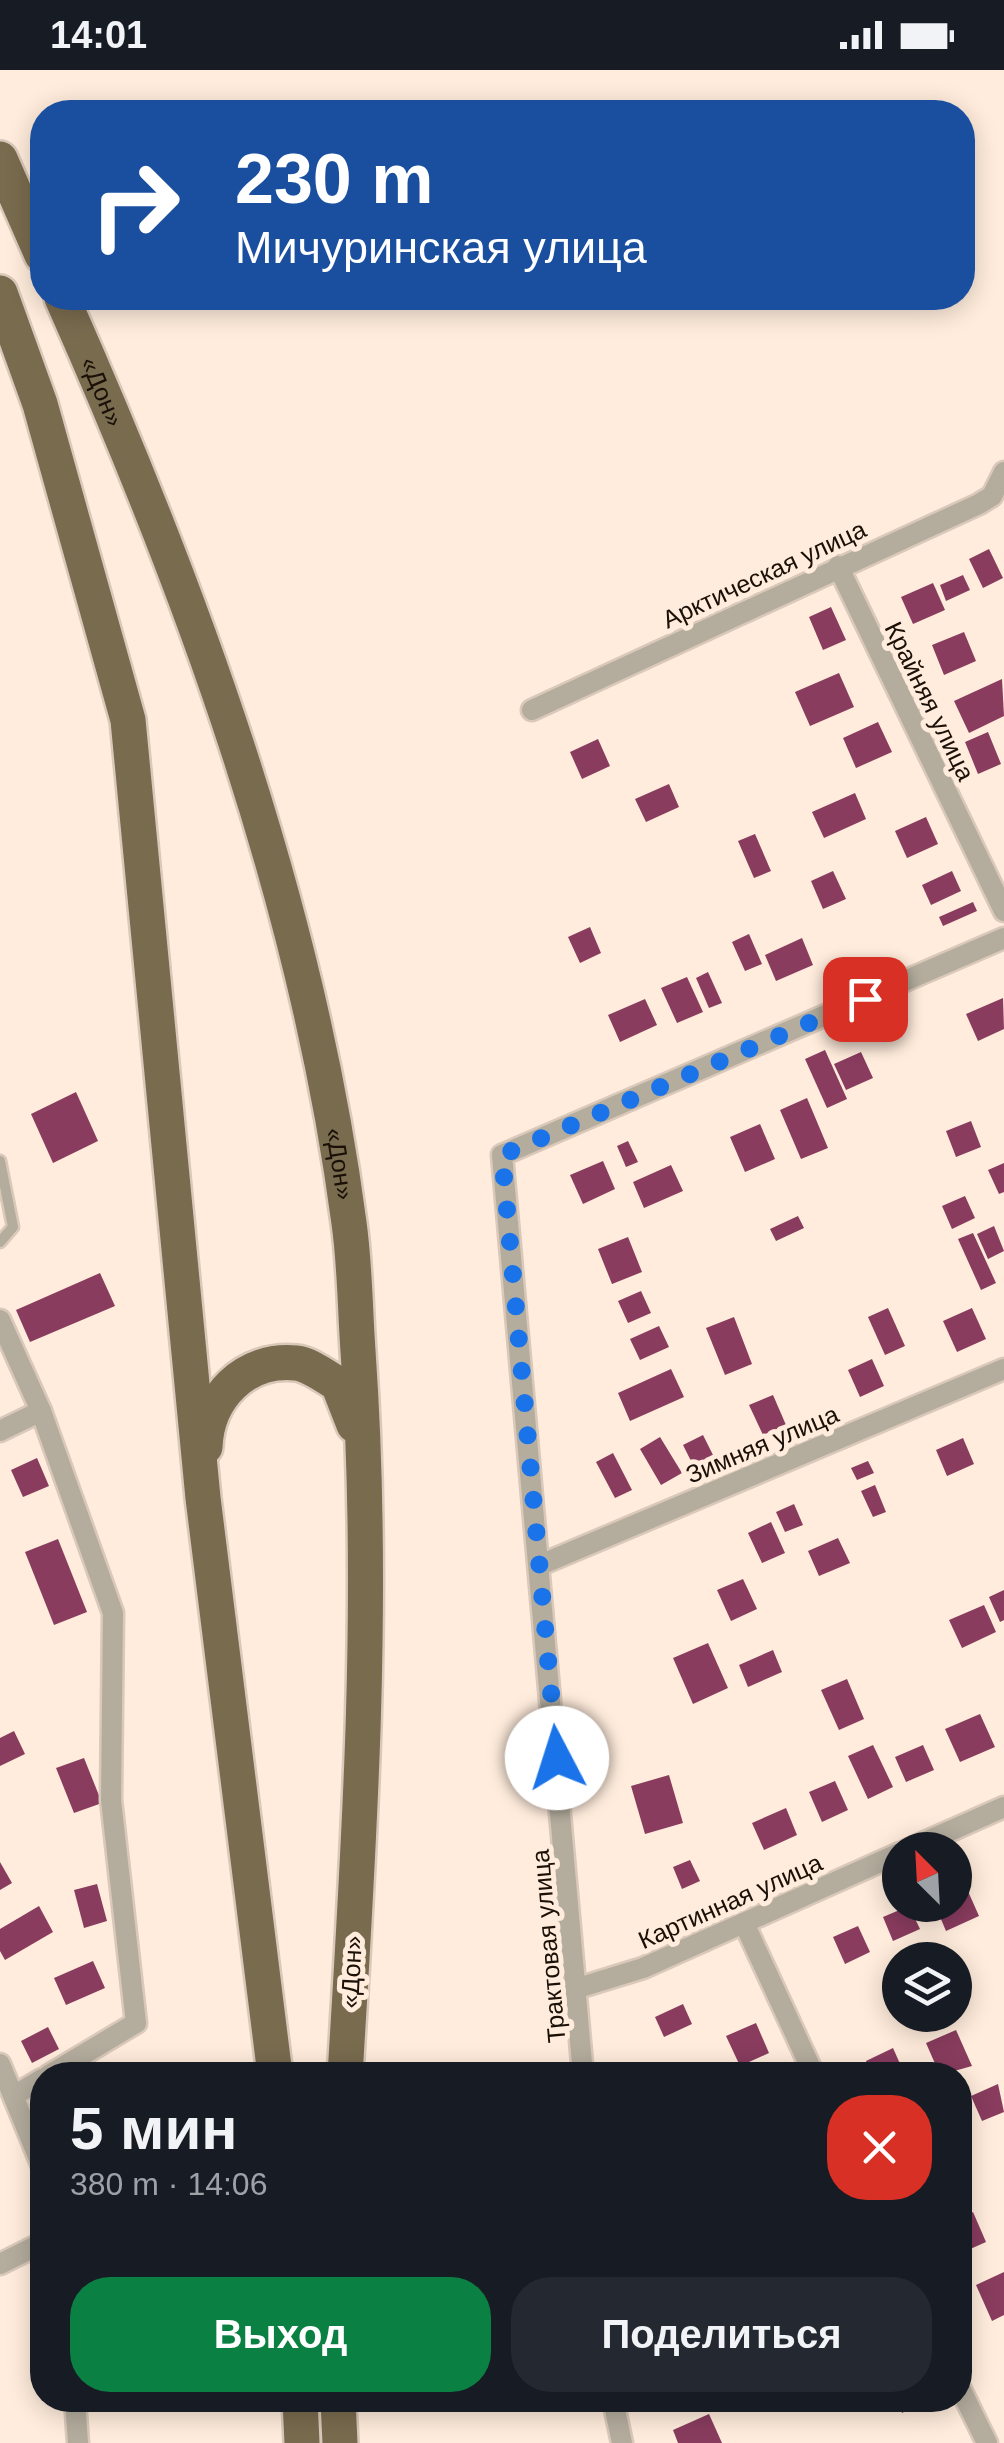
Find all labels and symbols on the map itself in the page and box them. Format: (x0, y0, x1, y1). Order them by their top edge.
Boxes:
street label: «Дон» (75, 352, 130, 430)
street label: Арктическая улица (658, 515, 870, 633)
street label: Крайняя улица (880, 617, 981, 785)
pin (823, 957, 908, 1042)
street label: «Дон» (321, 1126, 360, 1202)
street label: Зимняя улица (682, 1399, 842, 1489)
position arrow (505, 1706, 609, 1810)
north arrow (882, 1832, 972, 1922)
street label: Трактовая улица (526, 1848, 570, 2044)
street label: Картинная улица (634, 1848, 826, 1954)
street label: «Дон» (335, 1935, 367, 2009)

